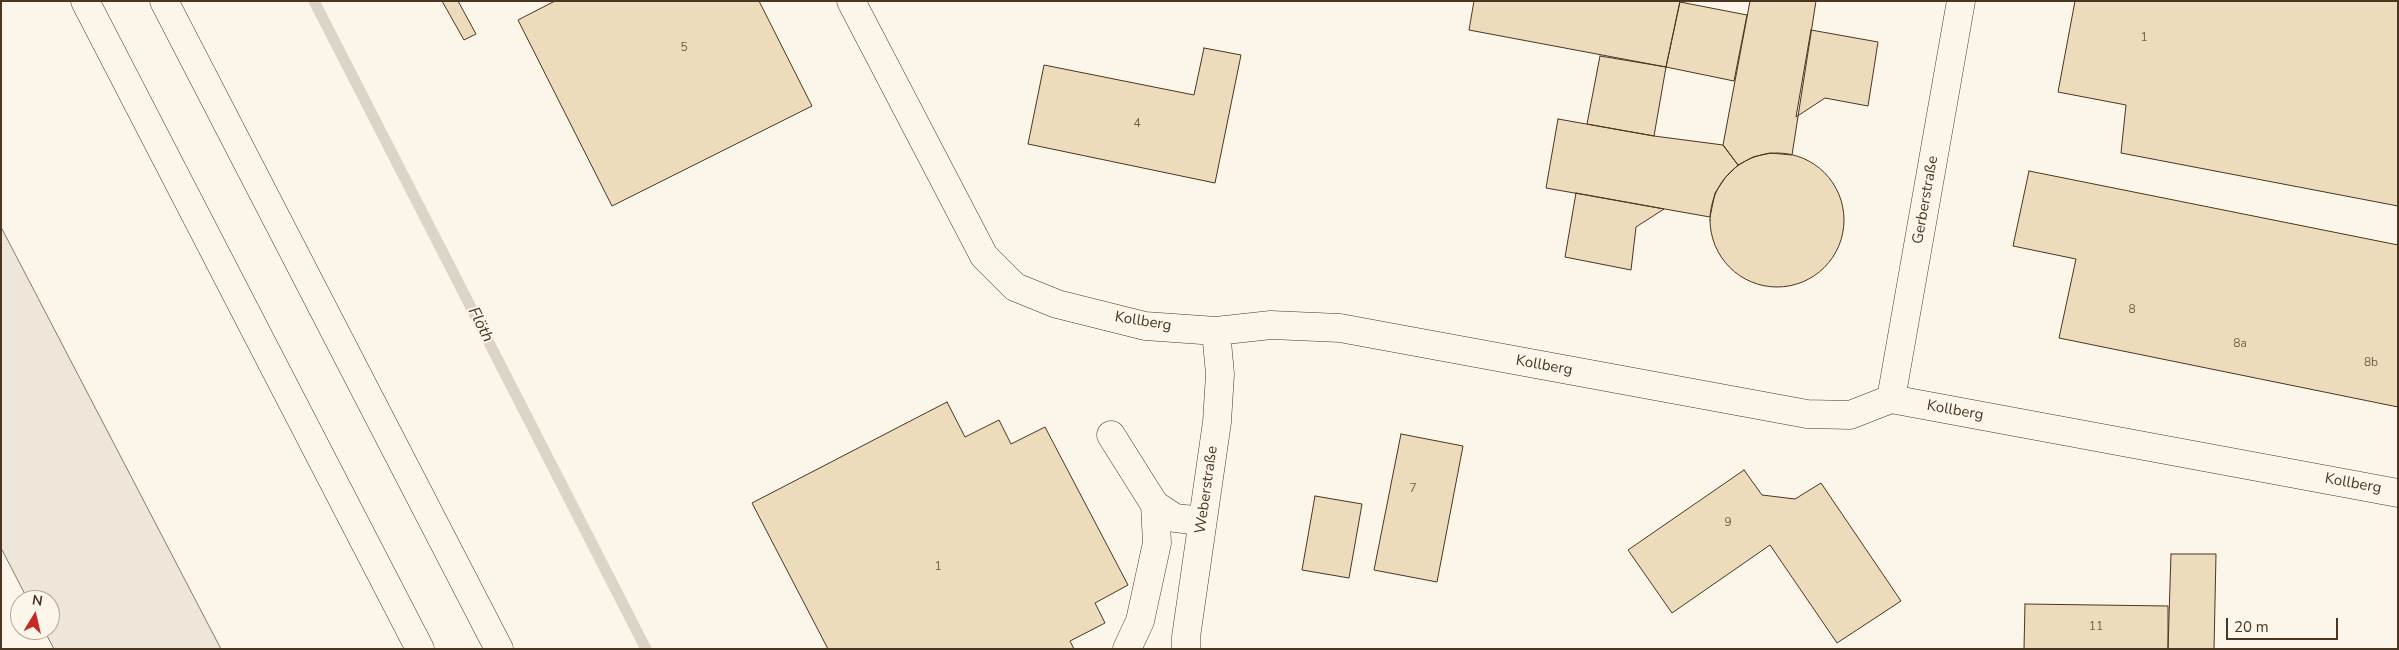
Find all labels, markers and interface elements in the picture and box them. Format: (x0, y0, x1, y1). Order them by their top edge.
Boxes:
house number: 1 (2140, 31, 2148, 45)
house number: 5 (680, 41, 688, 55)
house number: 4 (1133, 117, 1141, 131)
street label: Gerberstraße (1909, 155, 1943, 245)
house number: 8 (2128, 303, 2136, 317)
water label: Flöth (463, 304, 497, 346)
street label: Kollberg (1113, 309, 1173, 335)
house number: 8a (2233, 337, 2247, 351)
street label: Kollberg (1514, 352, 1574, 380)
house number: 8b (2364, 356, 2378, 370)
street label: Kollberg (1925, 397, 1985, 425)
street label: Weberstraße (1192, 445, 1222, 535)
street label: Kollberg (2323, 470, 2383, 498)
house number: 7 (1409, 482, 1417, 496)
house number: 9 (1724, 516, 1732, 530)
house number: 1 (934, 560, 942, 574)
north arrow (10, 590, 60, 640)
text: N (31, 590, 44, 611)
scale bar (2229, 608, 2342, 640)
text: 20 m (2234, 617, 2269, 637)
house number: 11 (2089, 620, 2103, 634)

